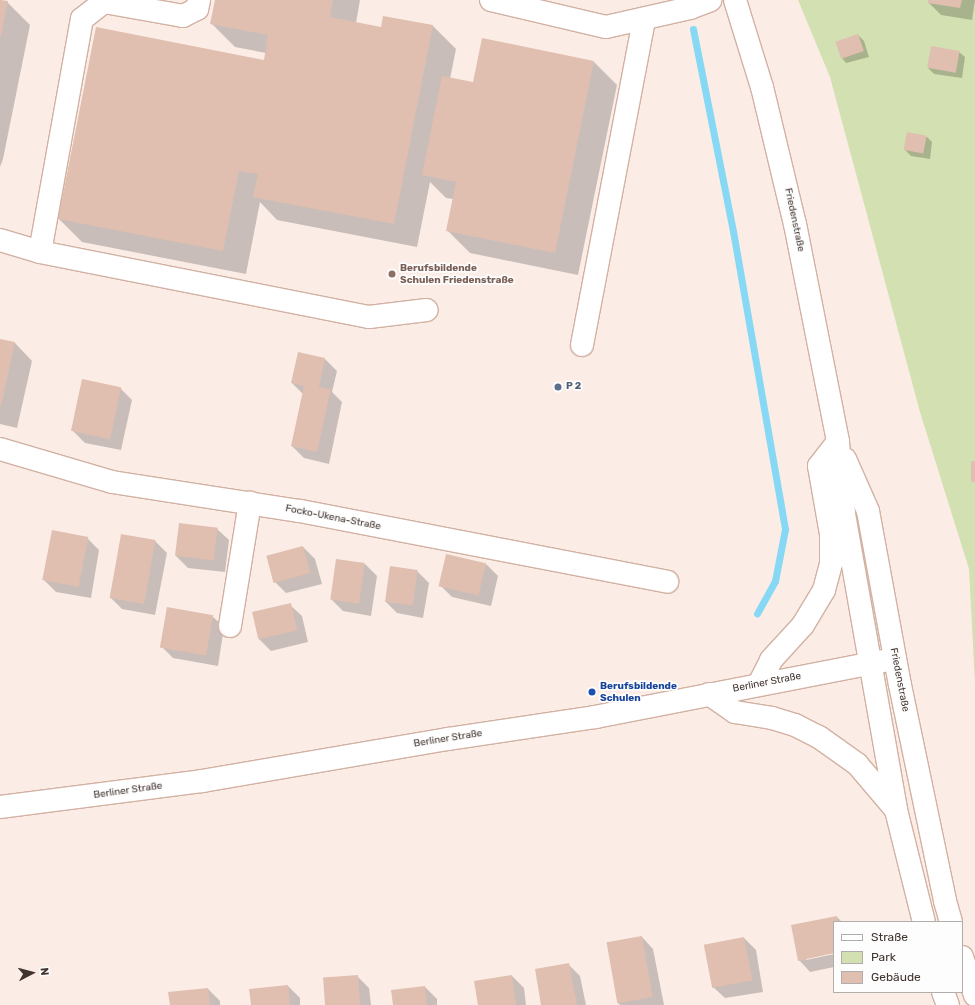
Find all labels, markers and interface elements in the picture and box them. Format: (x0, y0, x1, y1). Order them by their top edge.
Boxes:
street label: Friedenstraße (781, 187, 807, 253)
place label: Berufsbildende Schulen Friedenstraße (400, 262, 514, 286)
marker: Berufsbildende Schulen Friedenstraße (387, 269, 397, 279)
place label: P 2 (566, 381, 581, 393)
marker: P 2 (553, 382, 563, 392)
street label: Focko-Ukena-Straße (284, 503, 382, 533)
street label: Friedenstraße (887, 647, 911, 713)
street label: Berliner Straße (732, 670, 802, 696)
place label: Berufsbildende Schulen (600, 680, 677, 704)
marker: Berufsbildende Schulen (587, 687, 597, 697)
street label: Berliner Straße (413, 728, 483, 750)
street label: Berliner Straße (93, 780, 163, 802)
legend (833, 921, 963, 993)
text: Straße (871, 930, 908, 944)
text: Park (871, 950, 896, 964)
north arrow (12, 953, 52, 993)
text: N (38, 967, 51, 976)
text: Gebäude (871, 970, 921, 984)

